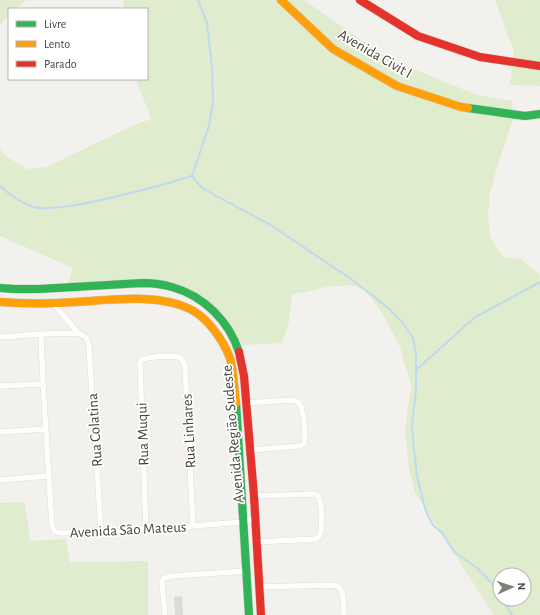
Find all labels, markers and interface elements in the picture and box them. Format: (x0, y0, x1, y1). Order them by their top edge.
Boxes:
legend (8, 8, 148, 80)
text: Livre (44, 18, 66, 30)
street label: Avenida Civit I (335, 27, 415, 81)
text: Lento (44, 38, 70, 50)
text: Parado (44, 58, 77, 70)
street label: Avenida Região Sudeste (219, 364, 247, 504)
street label: Rua Colatina (85, 393, 105, 467)
street label: Rua Linhares (180, 393, 198, 469)
street label: Rua Muqui (134, 402, 152, 466)
street label: Avenida São Mateus (69, 519, 187, 541)
north arrow (492, 567, 532, 607)
text: N (516, 582, 527, 591)

